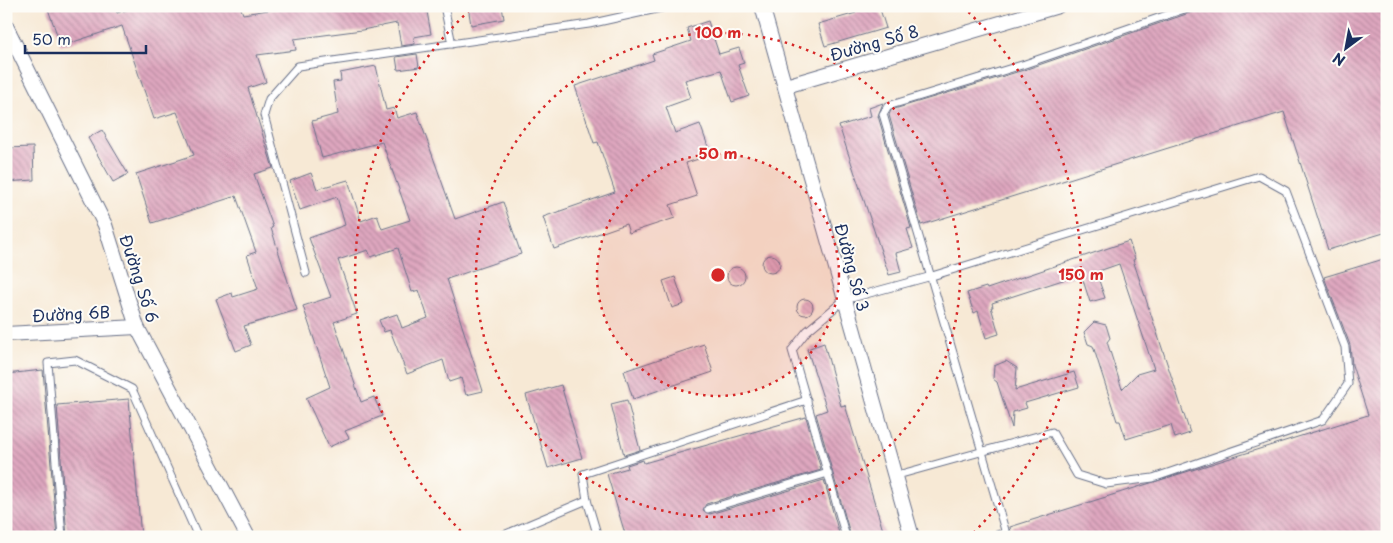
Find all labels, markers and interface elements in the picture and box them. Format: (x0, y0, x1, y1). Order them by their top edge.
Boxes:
street label: Đường Số 8 (827, 18, 921, 66)
text: 100 m (695, 20, 741, 43)
scale bar (25, 22, 146, 54)
north arrow (1320, 22, 1370, 72)
text: 50 m (32, 27, 71, 50)
text: N (1329, 48, 1349, 71)
text: 50 m (699, 141, 737, 164)
street label: Đường Số 3 (830, 220, 876, 314)
street label: Đường Số 6 (114, 231, 166, 325)
text: 150 m (1058, 262, 1104, 285)
centre of rings (709, 266, 727, 284)
street label: Đường 6B (32, 299, 110, 327)

